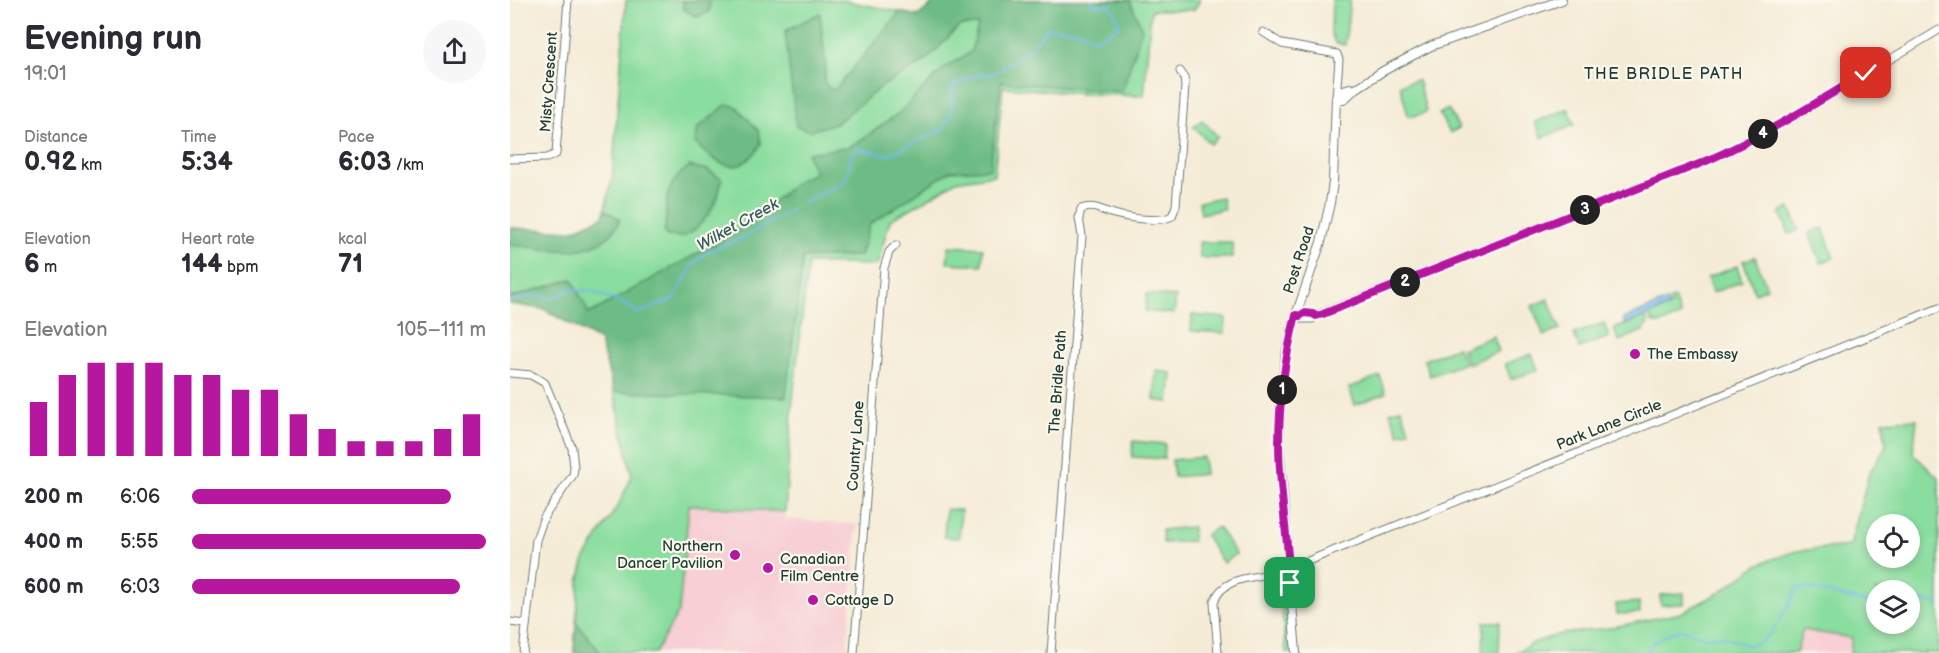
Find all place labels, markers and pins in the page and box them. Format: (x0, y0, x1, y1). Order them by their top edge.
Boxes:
pin (1840, 47, 1891, 98)
pin: 4 (1748, 119, 1778, 149)
pin: 3 (1570, 195, 1600, 225)
pin: 2 (1390, 267, 1420, 297)
place label: The Embassy (1647, 345, 1738, 364)
marker: The Embassy (1628, 347, 1642, 361)
pin: 1 (1267, 375, 1297, 405)
place label: Northern Dancer Pavilion (617, 537, 723, 573)
marker: Northern Dancer Pavilion (728, 548, 742, 562)
place label: Canadian Film Centre (780, 550, 859, 586)
pin (1264, 557, 1315, 608)
marker: Canadian Film Centre (761, 561, 775, 575)
place label: Cottage D (825, 591, 894, 610)
marker: Cottage D (806, 593, 820, 607)

